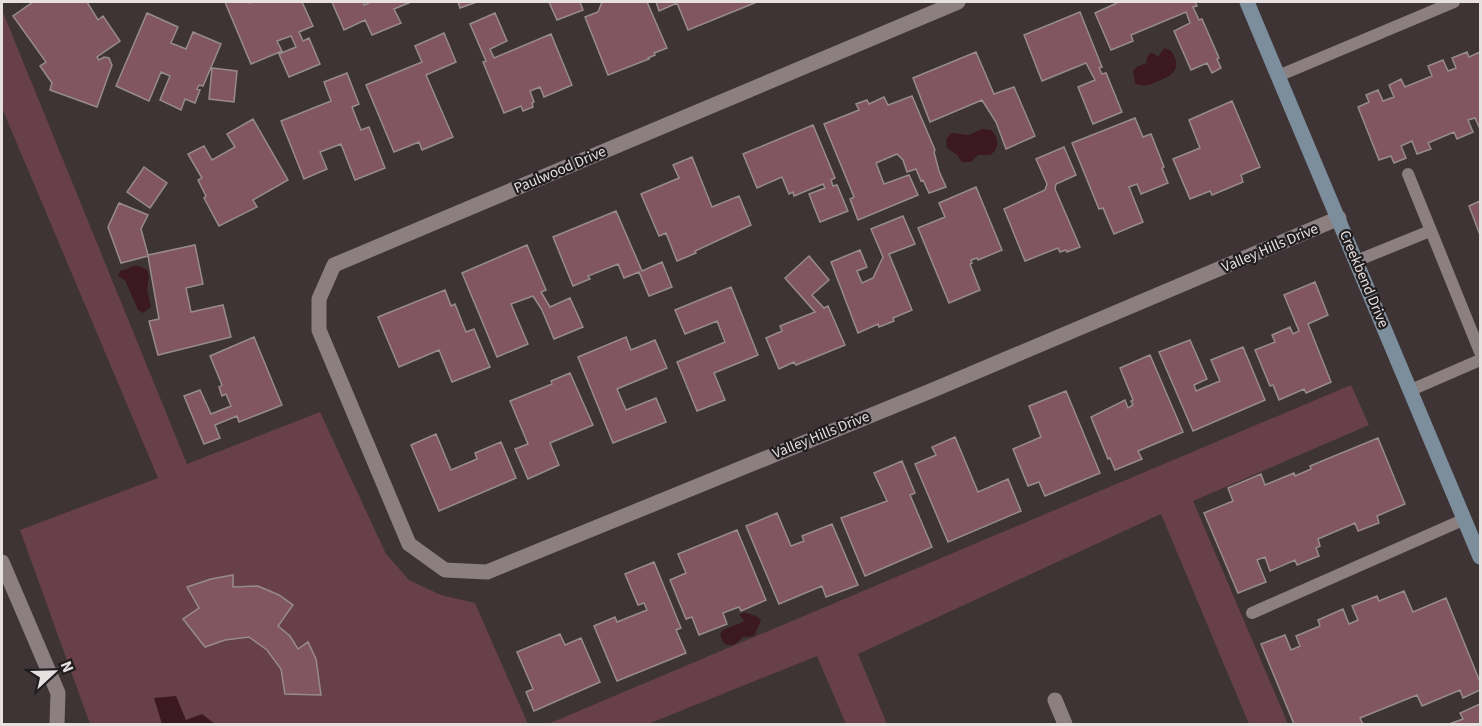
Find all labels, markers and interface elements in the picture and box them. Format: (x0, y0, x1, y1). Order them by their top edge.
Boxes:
street label: Paulwood Drive (511, 141, 609, 199)
street label: Valley Hills Drive (1218, 218, 1322, 278)
street label: Creekbend Drive (1334, 227, 1394, 331)
street label: Valley Hills Drive (769, 406, 873, 464)
north arrow (24, 642, 84, 702)
text: N (55, 658, 79, 676)

